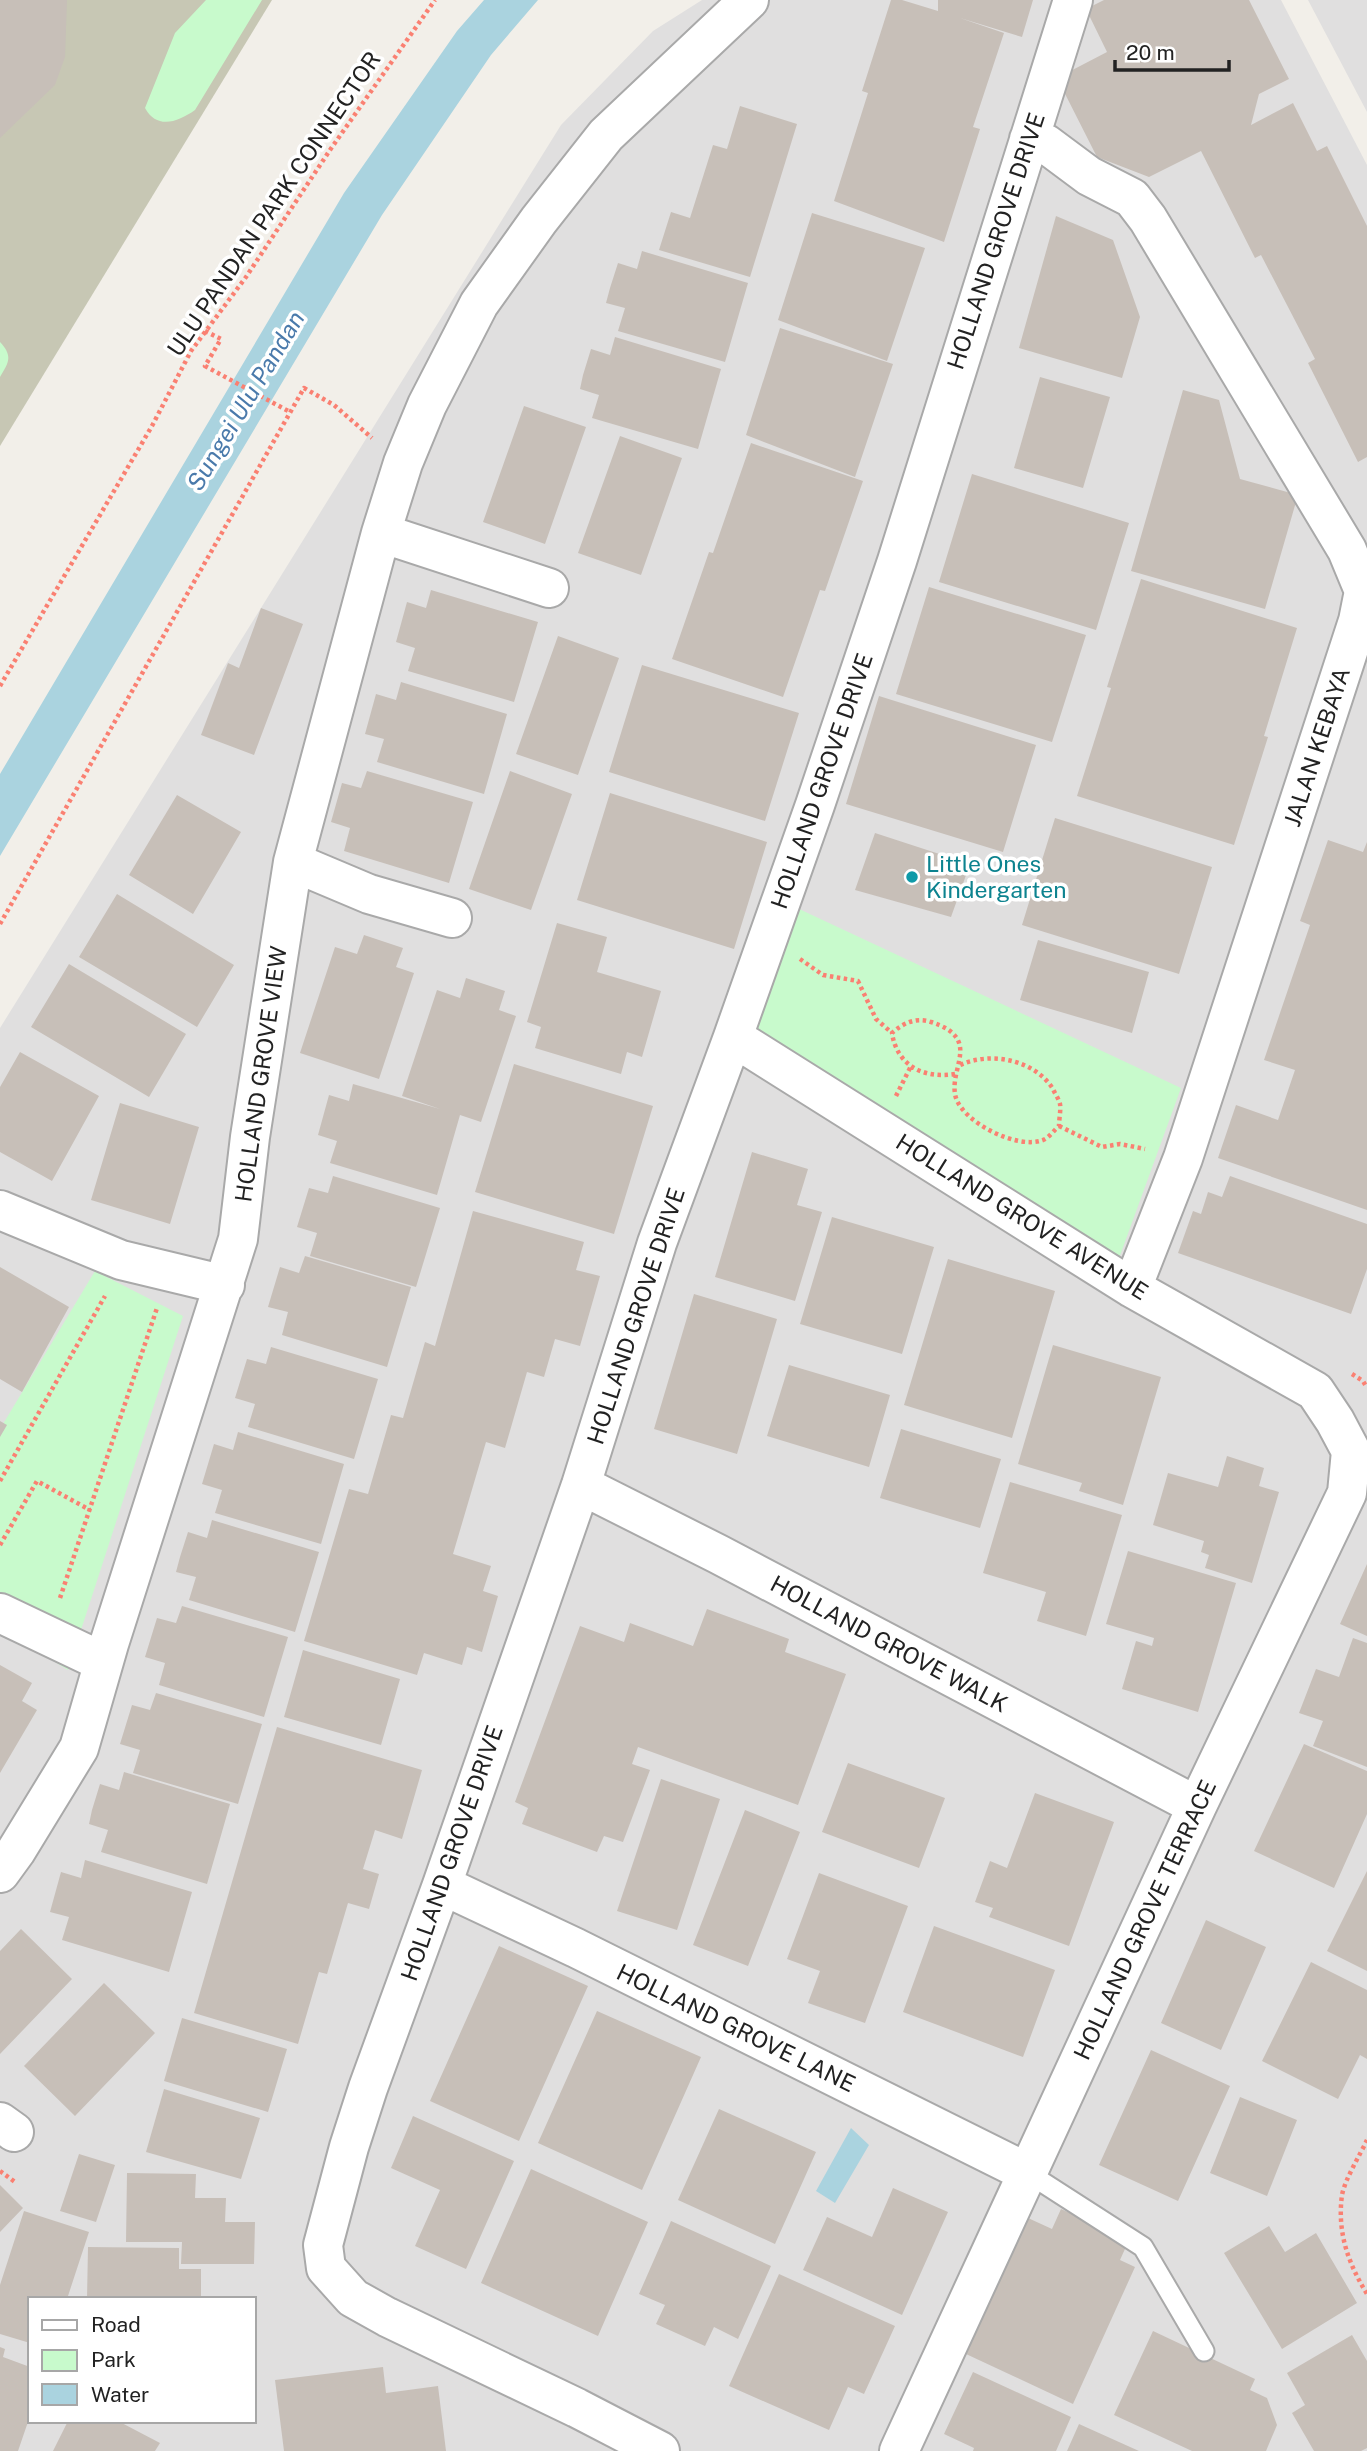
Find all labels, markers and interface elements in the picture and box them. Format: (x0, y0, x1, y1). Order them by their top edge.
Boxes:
scale bar (1115, 28, 1229, 72)
text: 20 m (1126, 40, 1175, 65)
street label: ULU PANDAN PARK CONNECTOR (161, 46, 386, 361)
street label: HOLLAND GROVE DRIVE (941, 109, 1050, 373)
water label: Sungei Ulu Pandan (181, 306, 310, 495)
street label: HOLLAND GROVE DRIVE (765, 650, 878, 912)
street label: JALAN KEBAYA (1278, 664, 1355, 830)
place label: Little Ones Kindergarten (926, 850, 1066, 903)
marker: Little Ones Kindergarten (904, 869, 920, 885)
street label: HOLLAND GROVE VIEW (229, 944, 292, 1204)
street label: HOLLAND GROVE AVENUE (891, 1128, 1153, 1305)
street label: HOLLAND GROVE DRIVE (581, 1184, 690, 1448)
street label: HOLLAND GROVE WALK (766, 1569, 1012, 1718)
street label: HOLLAND GROVE DRIVE (395, 1722, 508, 1984)
street label: HOLLAND GROVE TERRACE (1068, 1776, 1221, 2064)
street label: HOLLAND GROVE LANE (612, 1958, 860, 2097)
legend (28, 2297, 256, 2423)
text: Road (91, 2312, 141, 2337)
text: Park (91, 2347, 136, 2372)
text: Water (91, 2382, 149, 2407)

